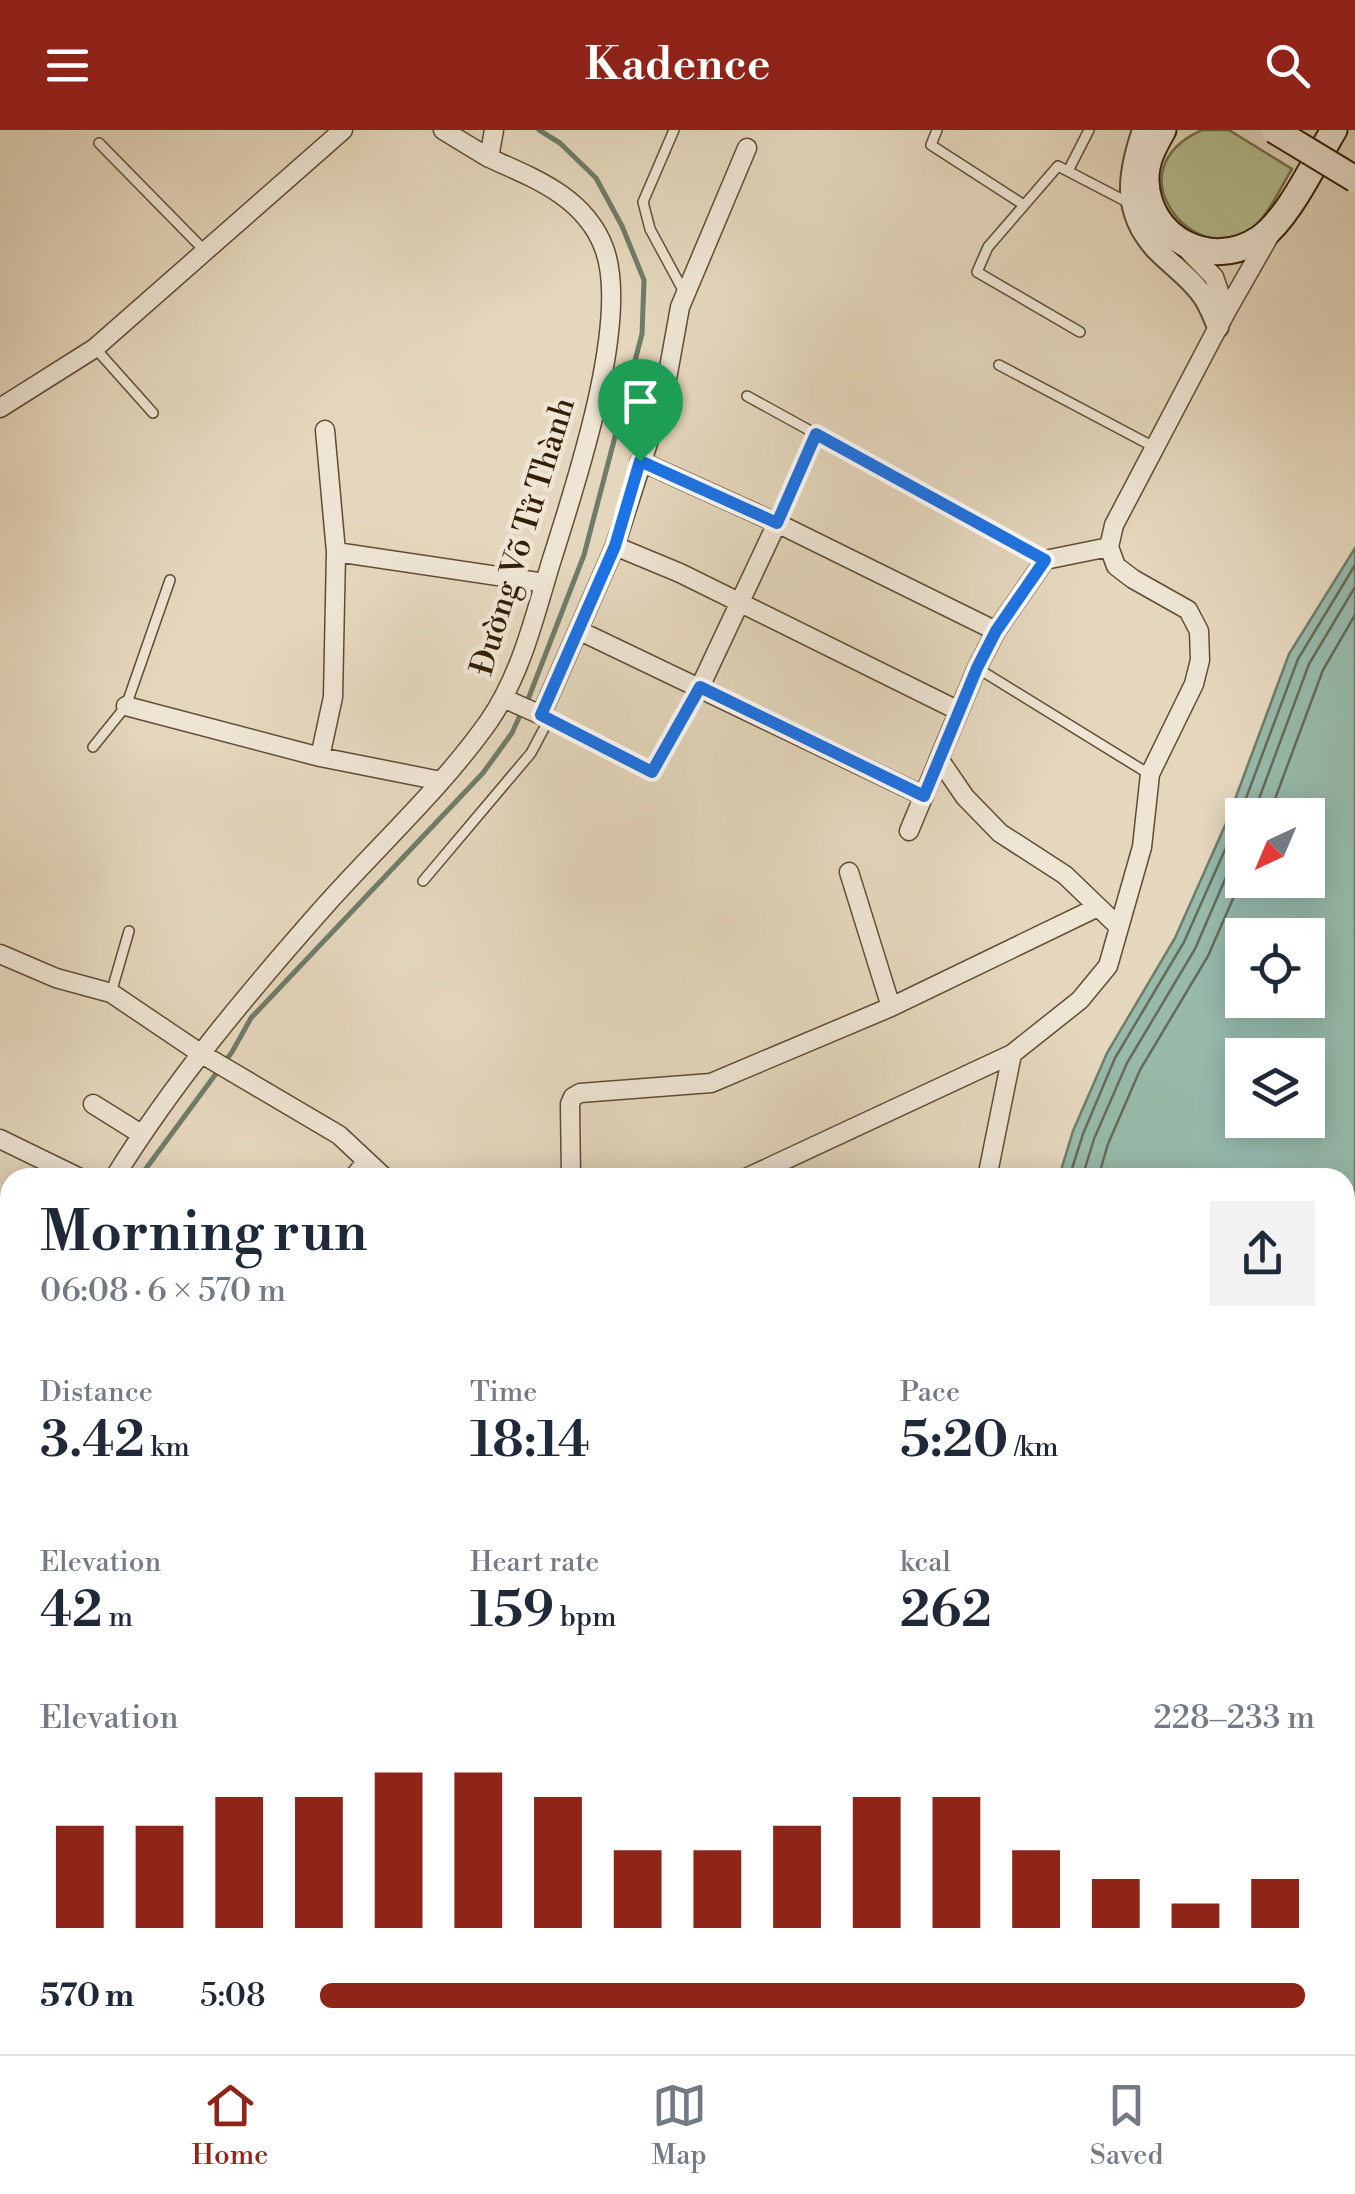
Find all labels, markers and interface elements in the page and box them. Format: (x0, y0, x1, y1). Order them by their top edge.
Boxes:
text: Kadence (585, 37, 770, 94)
icon: menu (40, 38, 95, 93)
icon: search (1260, 38, 1315, 93)
pin (598, 359, 683, 462)
icon: arrive (613, 374, 668, 429)
street label: Đường Võ Tử Thành (462, 393, 584, 680)
north arrow (1225, 798, 1325, 898)
map controls (1225, 798, 1325, 1138)
button: locate (1225, 918, 1325, 1018)
button: layers (1225, 1038, 1325, 1138)
text: Morning run (40, 1199, 368, 1268)
button: share (1210, 1201, 1315, 1306)
text: 06:08 · 6 × 570 m (40, 1271, 286, 1311)
text: Distance (40, 1375, 153, 1410)
text: Time (470, 1375, 537, 1410)
text: Pace (900, 1375, 960, 1410)
text: 3.42 (40, 1410, 145, 1472)
text: 18:14 (470, 1410, 590, 1472)
text: 5:20 (900, 1410, 1008, 1472)
text: km (145, 1430, 190, 1465)
text: /km (1008, 1430, 1059, 1465)
text: Elevation (40, 1545, 161, 1580)
text: Heart rate (470, 1545, 599, 1580)
text: kcal (900, 1545, 951, 1580)
text: 42 (40, 1580, 103, 1642)
text: 159 (470, 1580, 554, 1642)
text: 262 (900, 1580, 992, 1642)
text: m (103, 1600, 133, 1635)
text: bpm (554, 1600, 617, 1635)
text: Elevation (40, 1698, 179, 1738)
text: 228–233 m (1153, 1698, 1315, 1738)
text: 570 m (40, 1976, 134, 2016)
text: 5:08 (200, 1976, 266, 2016)
tab: Home (192, 2078, 268, 2173)
tab: Map (652, 2078, 707, 2173)
tab: Saved (1090, 2078, 1163, 2173)

